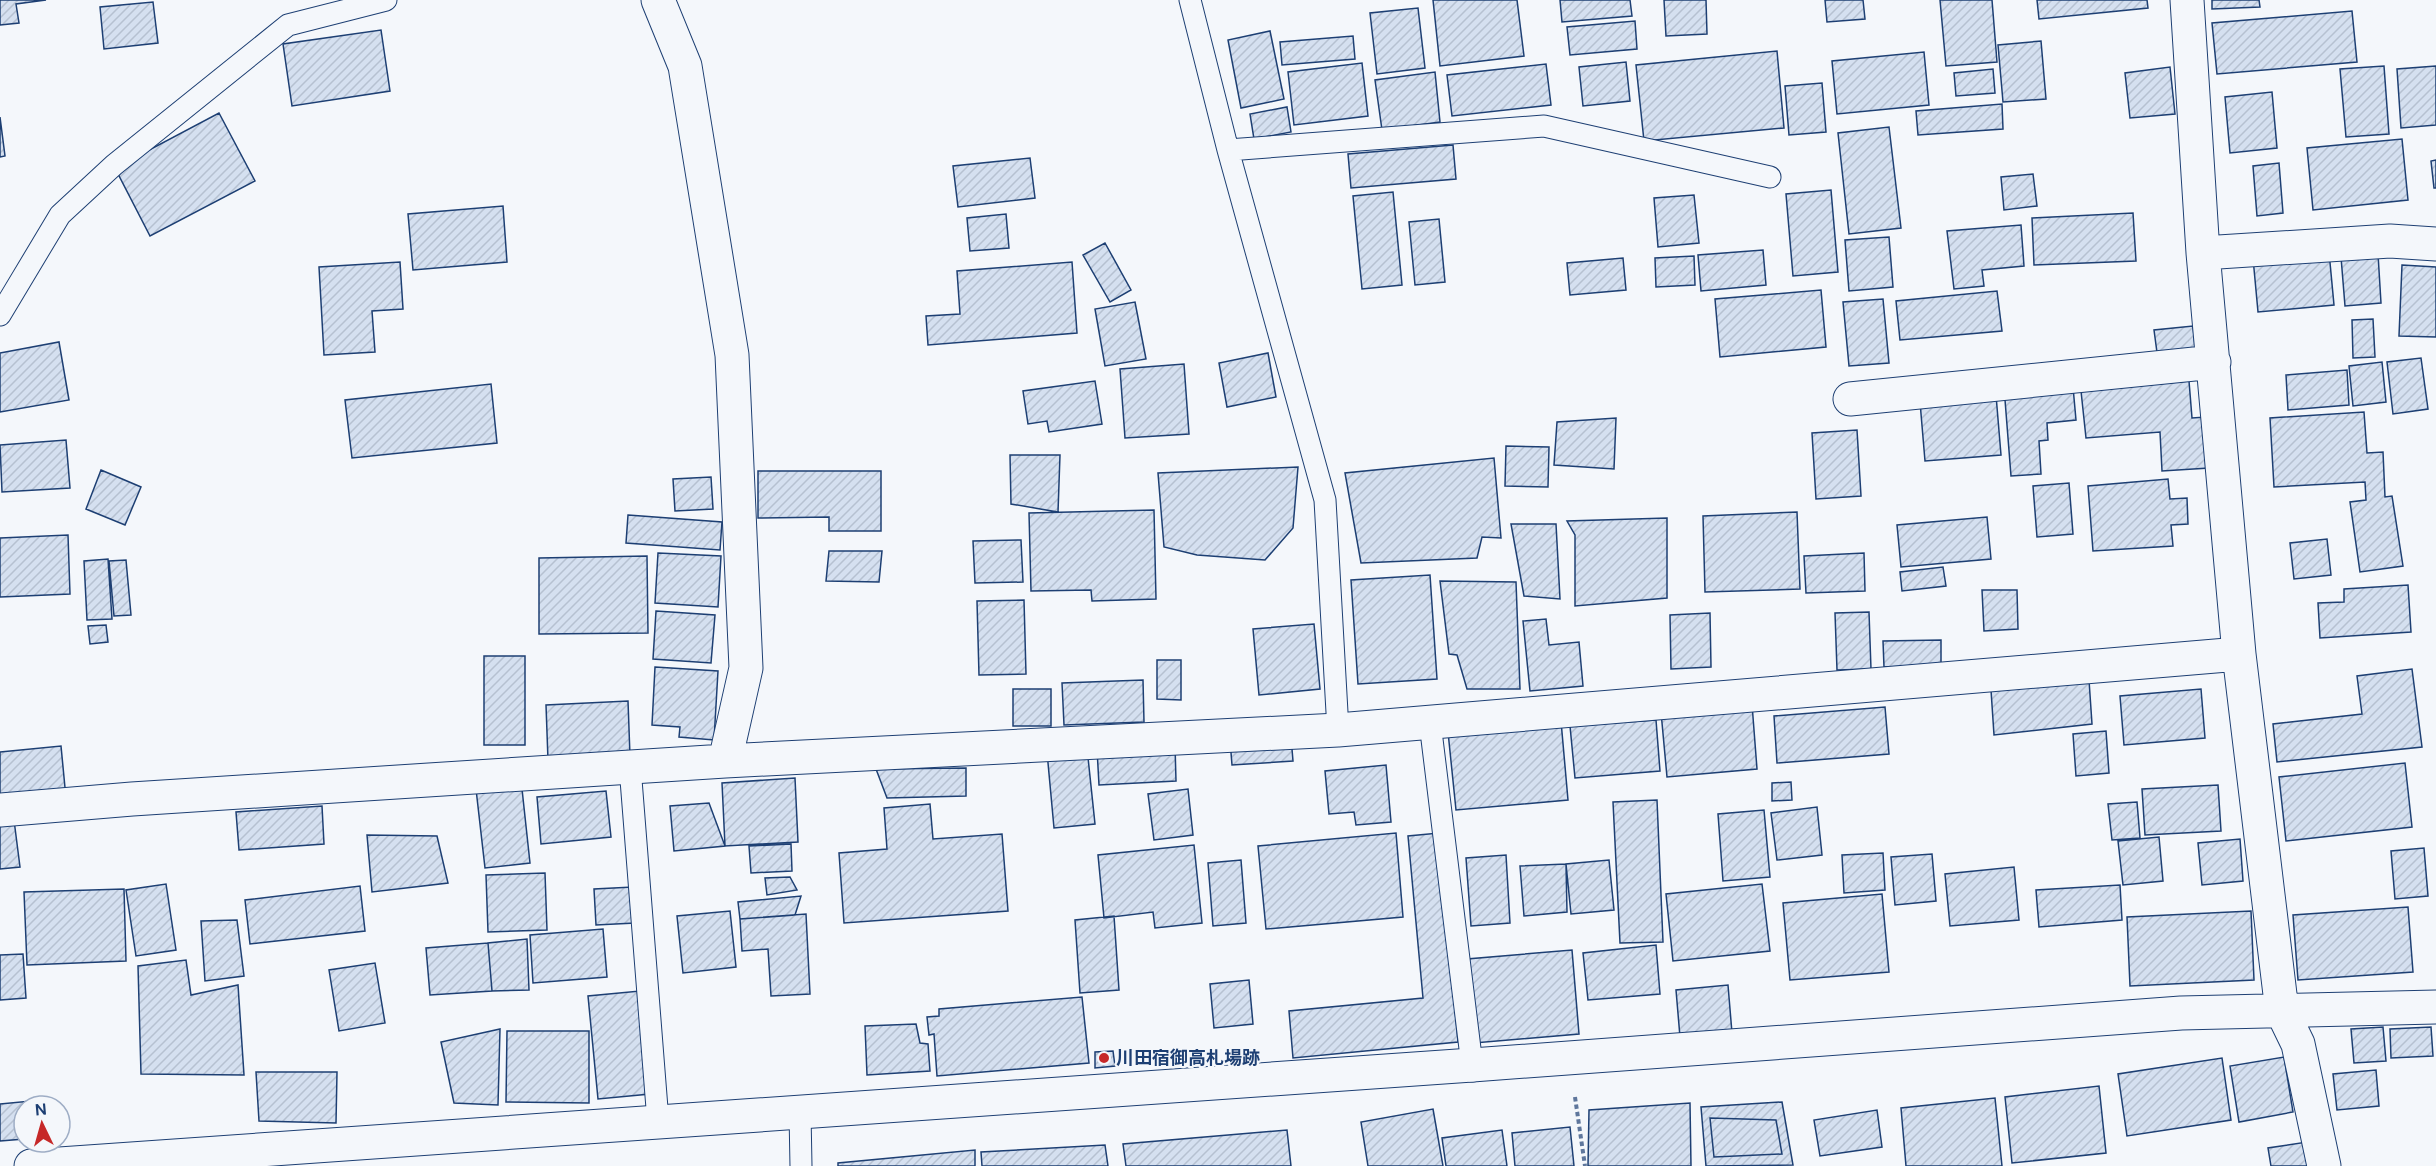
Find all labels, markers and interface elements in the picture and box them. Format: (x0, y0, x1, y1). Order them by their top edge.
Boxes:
place label: 川田宿御高札場跡 (1116, 1046, 1260, 1070)
marker: 川田宿御高札場跡 (1097, 1051, 1111, 1065)
north arrow (12, 1094, 72, 1154)
text: N (34, 1099, 47, 1121)

